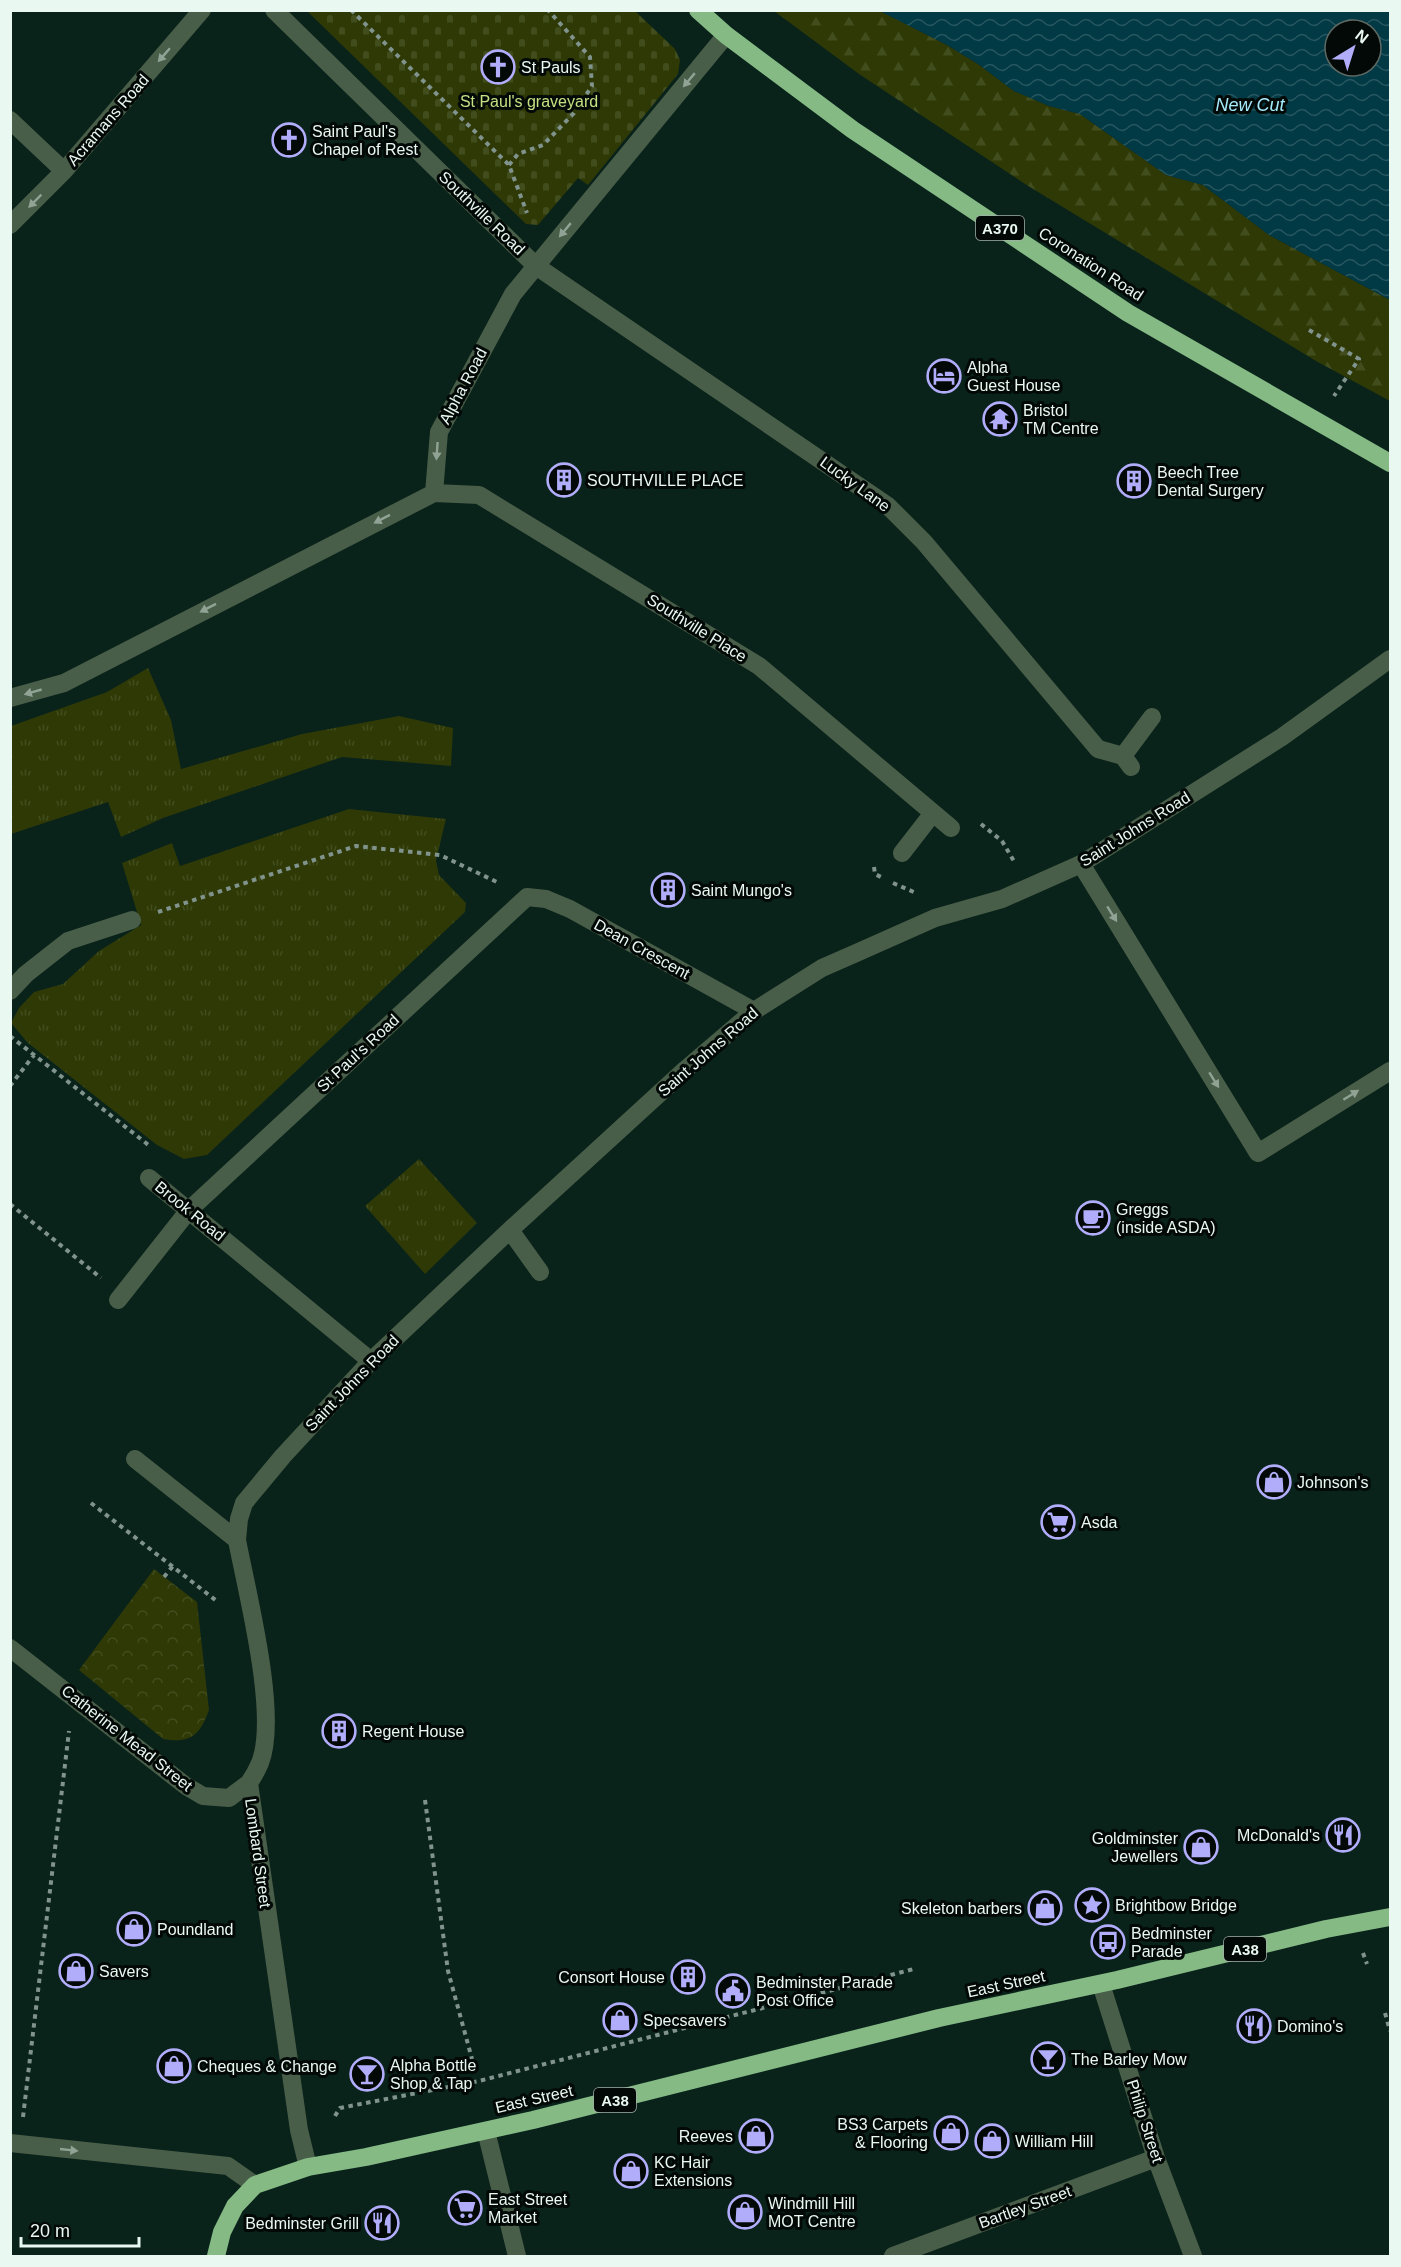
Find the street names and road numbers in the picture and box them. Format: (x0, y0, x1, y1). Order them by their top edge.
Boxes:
street label: Acramans Road (64, 71, 152, 169)
street label: Southville Road (436, 168, 528, 258)
road number: A370 (976, 216, 1024, 240)
street label: Coronation Road (1036, 224, 1146, 304)
street label: Alpha Road (436, 345, 490, 427)
street label: Lucky Lane (817, 453, 893, 515)
street label: Southville Place (644, 591, 750, 665)
street label: Saint Johns Road (1077, 788, 1193, 870)
street label: Dean Crescent (591, 916, 693, 983)
street label: Saint Johns Road (655, 1004, 761, 1100)
street label: St Paul's Road (314, 1011, 402, 1095)
street label: Brook Road (152, 1178, 228, 1244)
street label: Saint Johns Road (302, 1332, 402, 1434)
street label: Catherine Mead Street (58, 1682, 196, 1795)
street label: Lombard Street (242, 1797, 274, 1909)
road number: A38 (1224, 1937, 1266, 1961)
street label: East Street (966, 1967, 1047, 2001)
street label: Philip Street (1124, 2077, 1167, 2165)
street label: East Street (494, 2082, 575, 2116)
road number: A38 (594, 2088, 636, 2112)
street label: Bartley Street (977, 2182, 1074, 2232)

